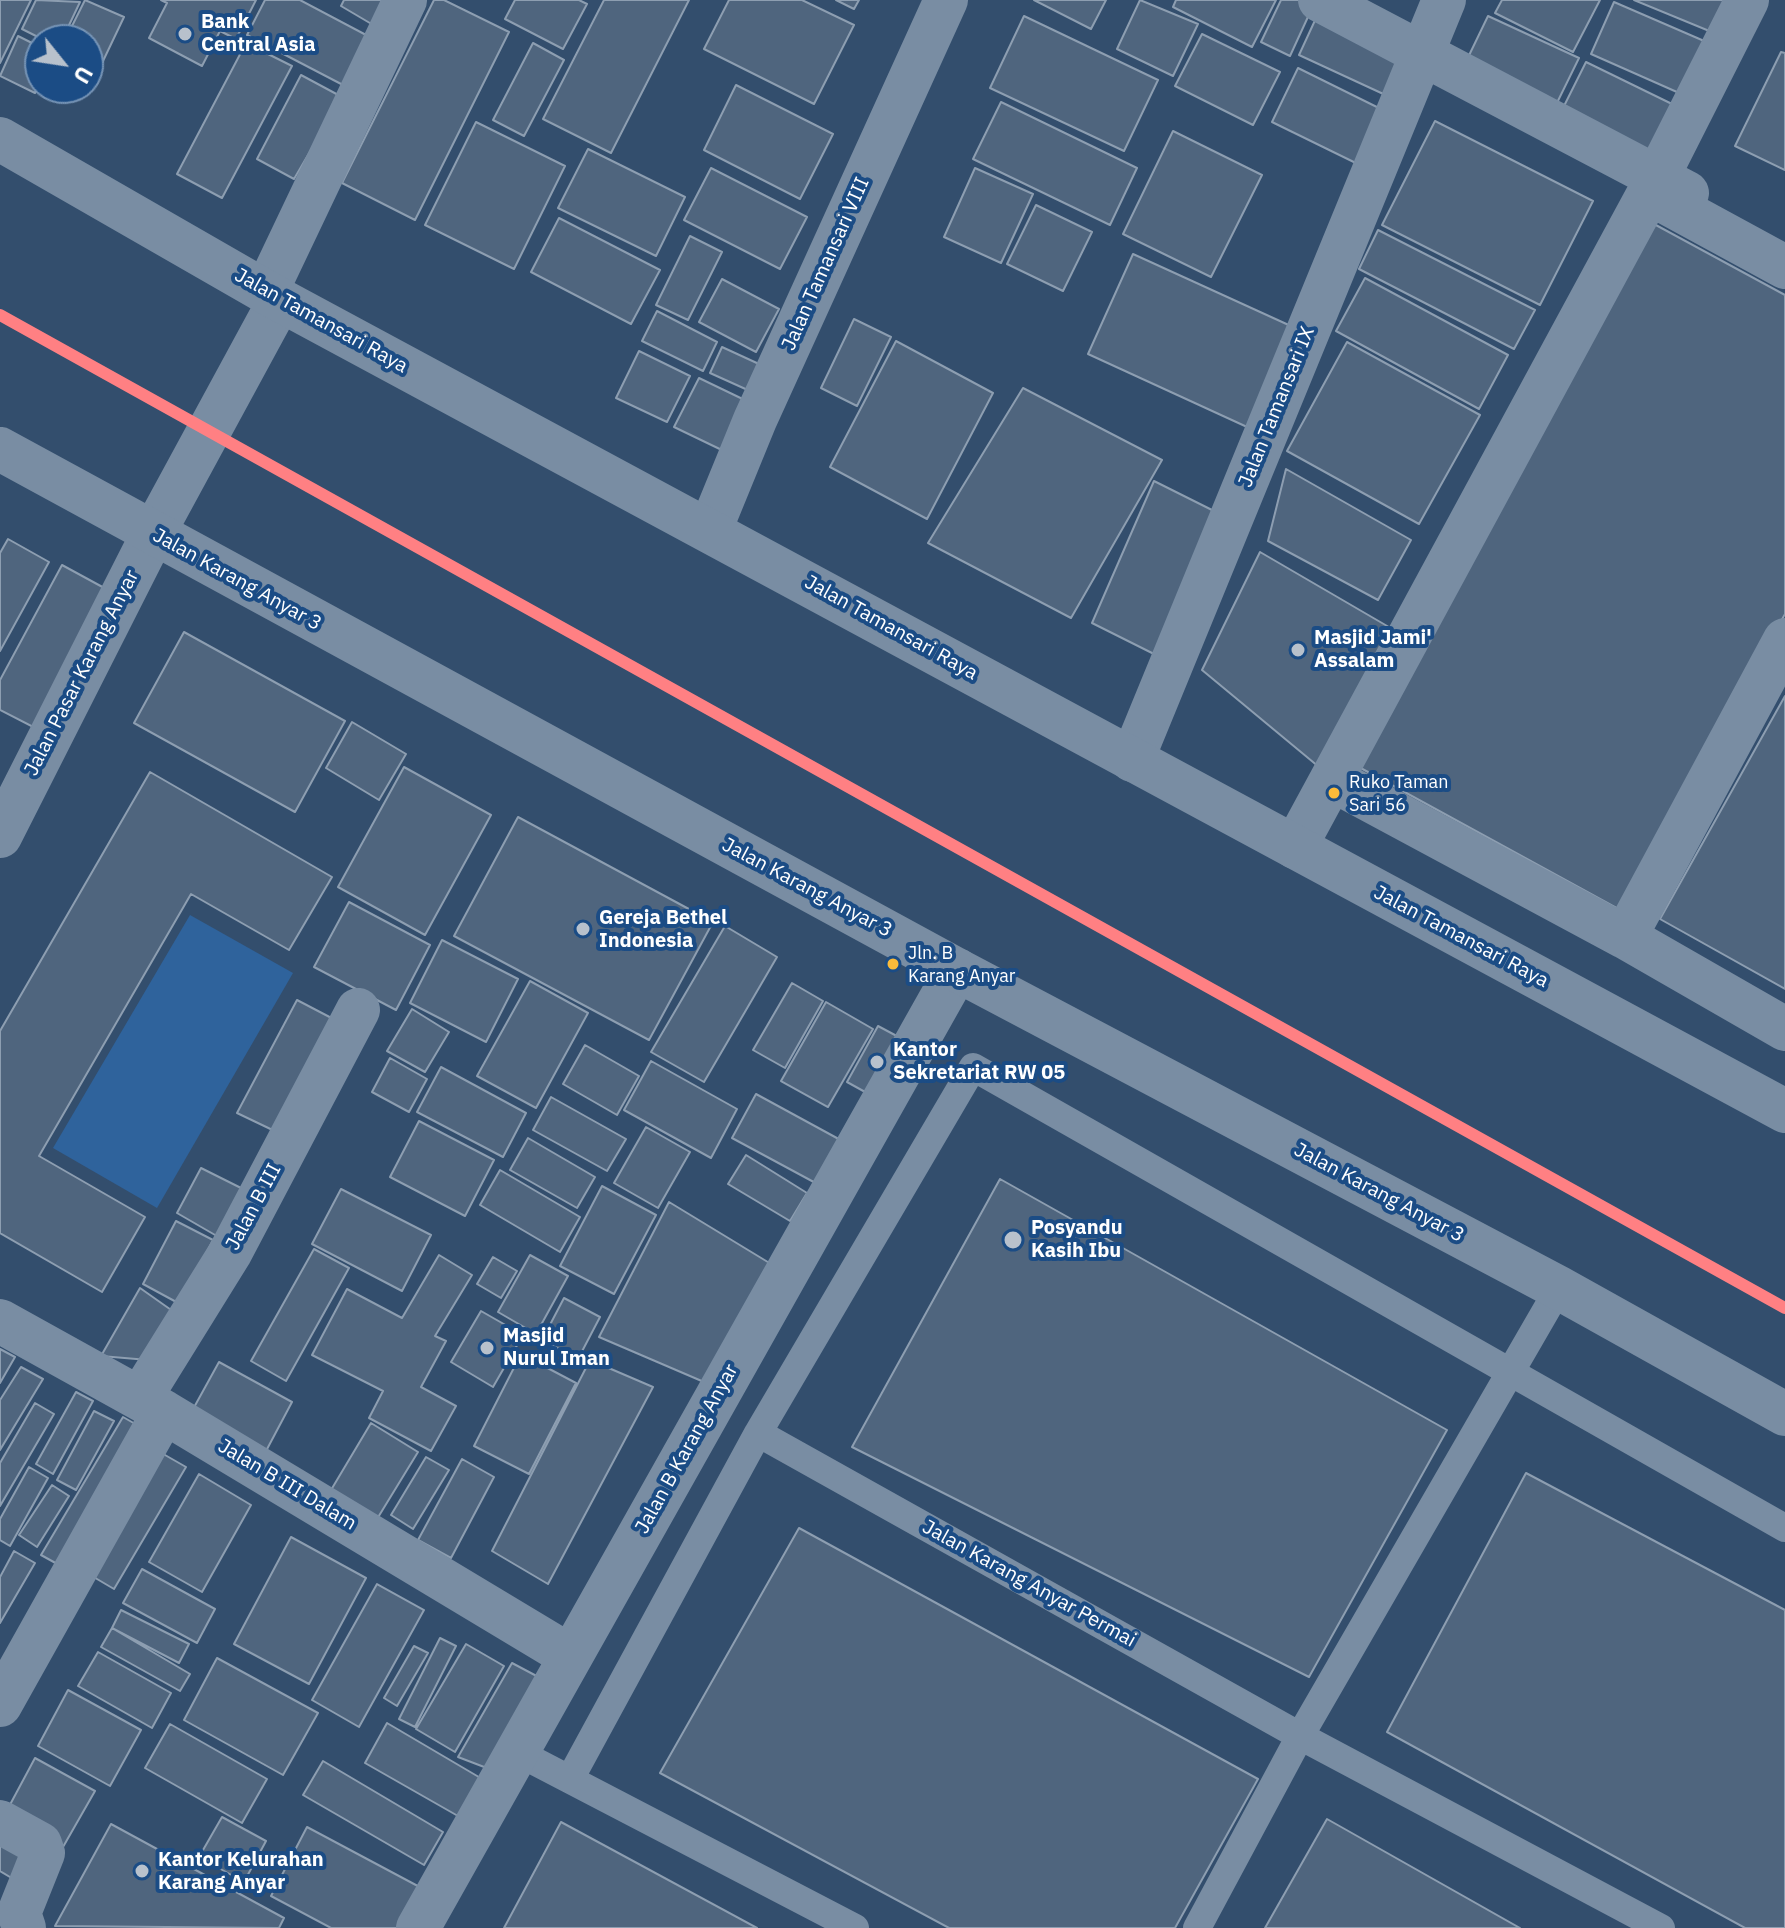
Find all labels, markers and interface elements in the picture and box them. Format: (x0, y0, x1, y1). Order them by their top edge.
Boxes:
place label: Bank Central Asia (201, 10, 316, 57)
north arrow (24, 24, 104, 104)
marker: Bank Central Asia (176, 25, 194, 43)
text: U (67, 61, 100, 89)
street label: Jalan Tamansari VIII (777, 174, 875, 354)
street label: Jalan Tamansari Raya (230, 263, 412, 379)
street label: Jalan Tamansari IX (1234, 323, 1320, 491)
street label: Jalan Karang Anyar 3 (148, 524, 326, 636)
street label: Jalan Pasar Karang Anyar (20, 566, 144, 780)
street label: Jalan Tamansari Raya (800, 570, 982, 686)
place label: Masjid Jami' Assalam (1314, 626, 1432, 673)
marker: Masjid Jami' Assalam (1289, 641, 1307, 659)
place label: Ruko Taman Sari 56 (1349, 772, 1448, 814)
marker: Ruko Taman Sari 56 (1326, 785, 1342, 801)
street label: Jalan Karang Anyar 3 (718, 833, 896, 943)
street label: Jalan Tamansari Raya (1370, 881, 1552, 993)
place label: Gereja Bethel Indonesia (599, 906, 727, 953)
marker: Gereja Bethel Indonesia (574, 920, 592, 938)
place label: Jln. B Karang Anyar (908, 943, 1015, 986)
marker: Jln. B Karang Anyar (885, 956, 901, 972)
place label: Kantor Sekretariat RW 05 (893, 1038, 1065, 1085)
marker: Kantor Sekretariat RW 05 (868, 1053, 886, 1071)
street label: Jalan Karang Anyar 3 (1290, 1138, 1468, 1248)
street label: Jalan B III (221, 1159, 287, 1255)
place label: Posyandu Kasih Ibu (1031, 1216, 1123, 1263)
marker: Posyandu Kasih Ibu (1002, 1229, 1024, 1251)
place label: Masjid Nurul Iman (503, 1324, 610, 1371)
marker: Masjid Nurul Iman (478, 1339, 496, 1357)
street label: Jalan B Karang Anyar (630, 1360, 744, 1538)
street label: Jalan B III Dalam (213, 1434, 361, 1536)
street label: Jalan Karang Anyar Permai (918, 1515, 1140, 1653)
place label: Kantor Kelurahan Karang Anyar (158, 1848, 324, 1895)
marker: Kantor Kelurahan Karang Anyar (133, 1862, 151, 1880)

